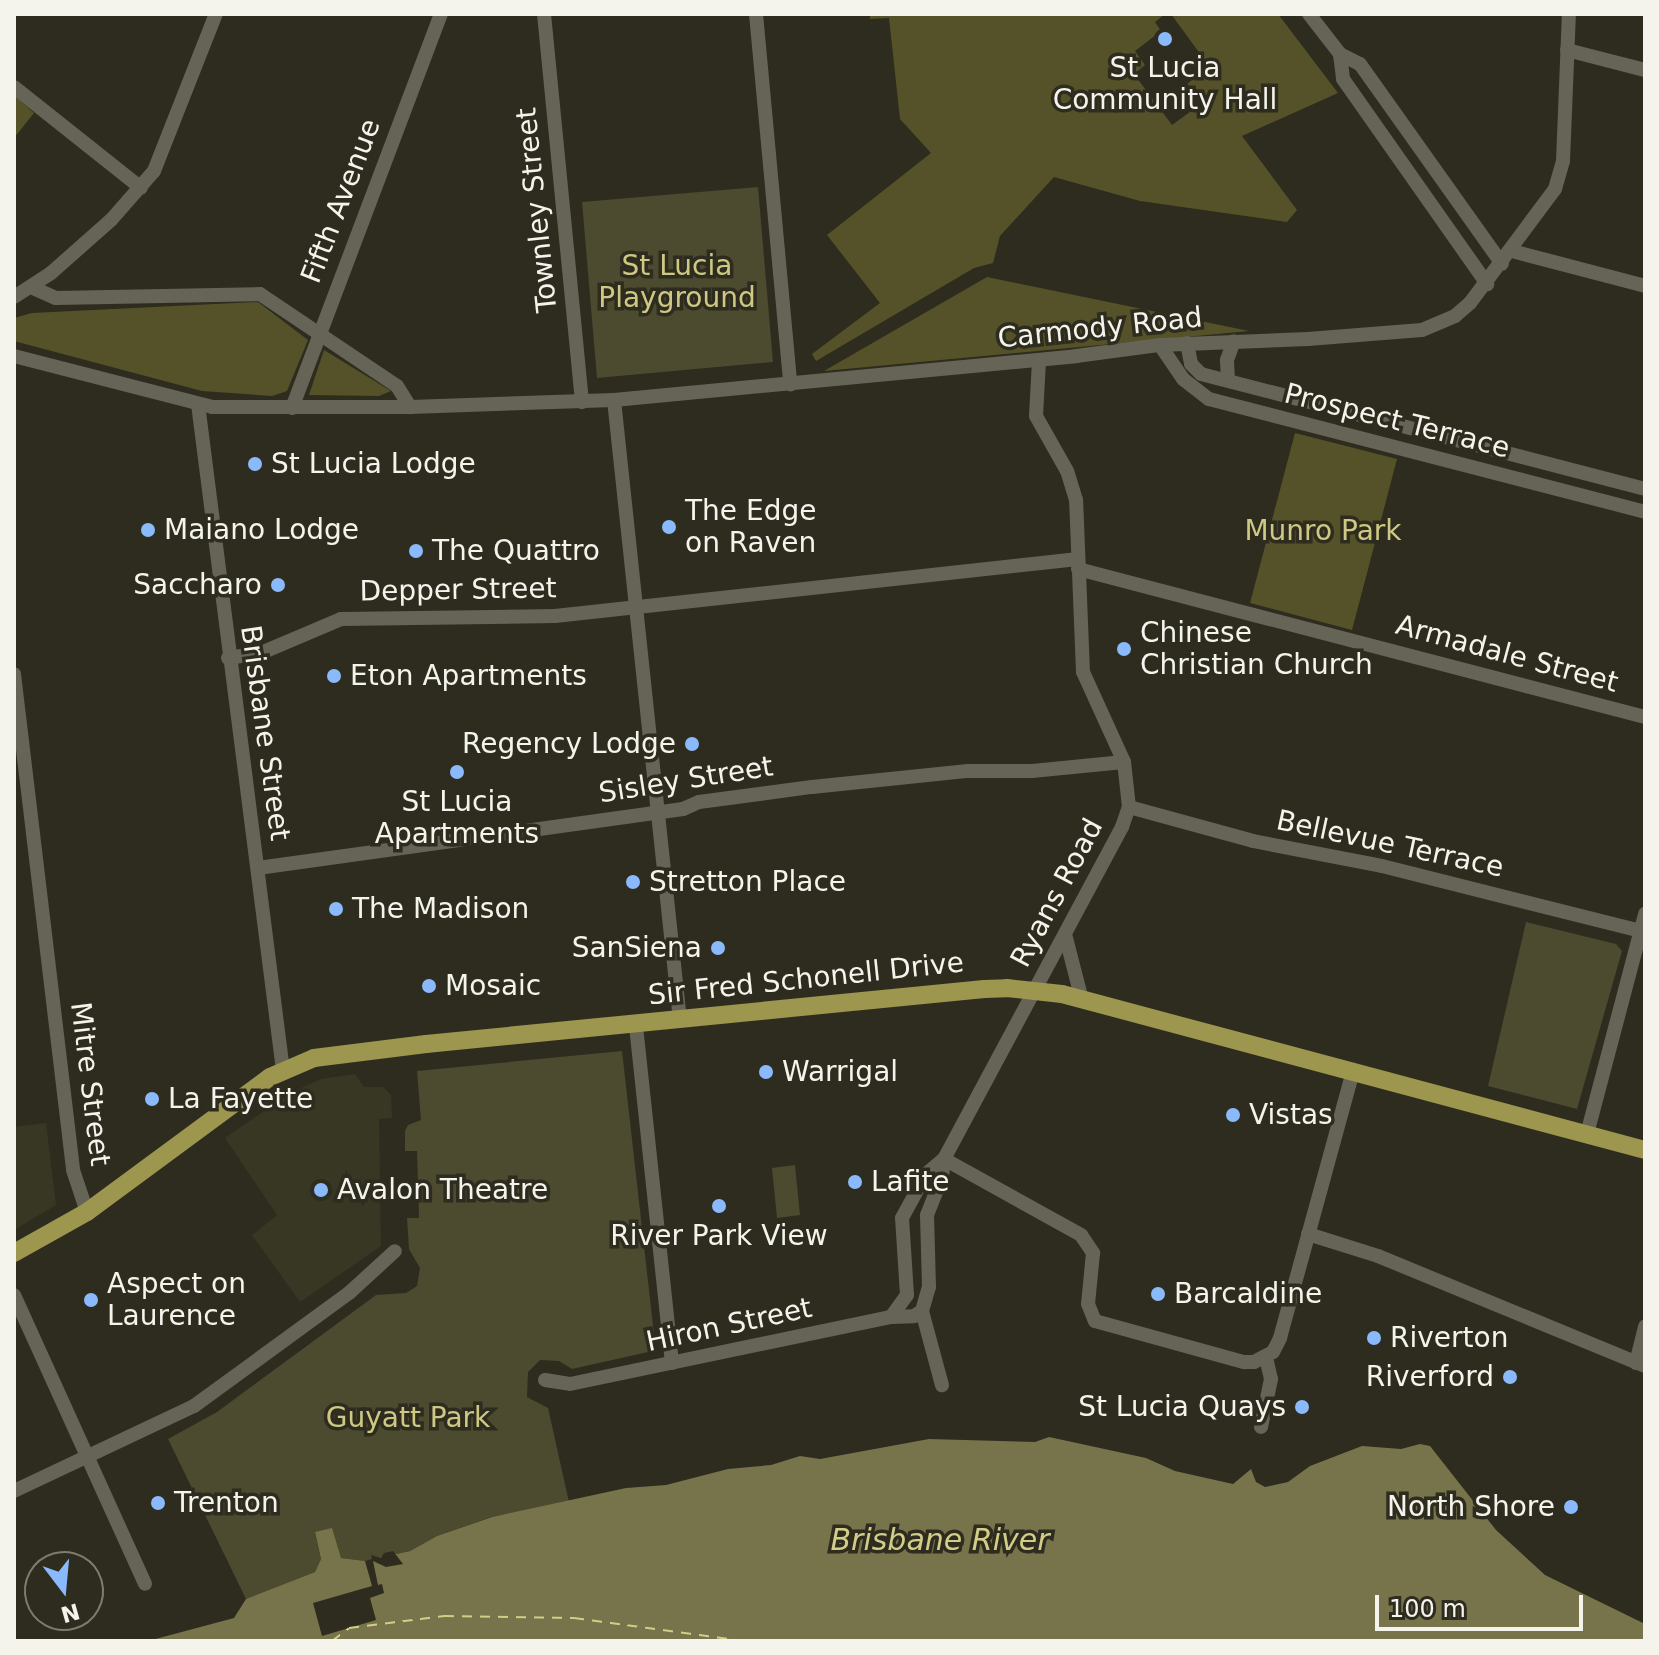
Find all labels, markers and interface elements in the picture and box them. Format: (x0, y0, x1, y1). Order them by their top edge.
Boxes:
marker: St Lucia Community Hall (1156, 30, 1174, 48)
place label: St Lucia Community Hall (1053, 51, 1277, 117)
street label: Townley Street (510, 106, 564, 314)
street label: Fifth Avenue (294, 114, 388, 288)
park label: St Lucia Playground (598, 249, 756, 315)
street label: Carmody Road (996, 301, 1204, 355)
street label: Prospect Terrace (1281, 377, 1513, 465)
place label: St Lucia Lodge (271, 447, 476, 481)
marker: St Lucia Lodge (246, 455, 264, 473)
place label: The Edge on Raven (685, 494, 816, 560)
place label: Maiano Lodge (164, 513, 359, 547)
park label: Munro Park (1244, 514, 1402, 548)
marker: The Edge on Raven (660, 518, 678, 536)
marker: Maiano Lodge (139, 521, 157, 539)
place label: The Quattro (432, 534, 600, 568)
marker: The Quattro (407, 542, 425, 560)
place label: Saccharo (133, 568, 262, 602)
street label: Depper Street (359, 571, 557, 609)
marker: Saccharo (269, 576, 287, 594)
street label: Armadale Street (1392, 608, 1622, 700)
place label: Chinese Christian Church (1140, 616, 1373, 682)
street label: Brisbane Street (233, 623, 297, 843)
marker: Chinese Christian Church (1115, 640, 1133, 658)
place label: Eton Apartments (350, 659, 587, 693)
marker: Eton Apartments (325, 667, 343, 685)
place label: Regency Lodge (462, 727, 676, 761)
marker: Regency Lodge (683, 735, 701, 753)
street label: Sisley Street (597, 750, 775, 810)
marker: St Lucia Apartments (448, 763, 466, 781)
place label: St Lucia Apartments (375, 785, 539, 851)
street label: Bellevue Terrace (1273, 803, 1507, 885)
street label: Ryans Road (1004, 813, 1110, 973)
place label: Stretton Place (649, 865, 846, 899)
marker: Stretton Place (624, 873, 642, 891)
place label: The Madison (352, 892, 529, 926)
marker: The Madison (327, 900, 345, 918)
place label: SanSiena (572, 931, 702, 965)
marker: SanSiena (709, 939, 727, 957)
street label: Sir Fred Schonell Drive (647, 946, 965, 1012)
place label: Mosaic (445, 969, 541, 1003)
marker: Mosaic (420, 977, 438, 995)
street label: Mitre Street (63, 1000, 117, 1168)
place label: Warrigal (782, 1055, 898, 1089)
marker: Warrigal (757, 1063, 775, 1081)
place label: La Fayette (168, 1082, 313, 1116)
marker: La Fayette (143, 1090, 161, 1108)
place label: Vistas (1249, 1098, 1333, 1132)
marker: Vistas (1224, 1106, 1242, 1124)
place label: Lafite (871, 1165, 950, 1199)
place label: Avalon Theatre (337, 1173, 548, 1207)
marker: Lafite (846, 1173, 864, 1191)
marker: Avalon Theatre (312, 1181, 330, 1199)
marker: River Park View (710, 1197, 728, 1215)
place label: River Park View (610, 1219, 828, 1253)
place label: Aspect on Laurence (107, 1267, 246, 1333)
place label: Barcaldine (1174, 1277, 1322, 1311)
marker: Barcaldine (1149, 1285, 1167, 1303)
marker: Aspect on Laurence (82, 1291, 100, 1309)
street label: Hiron Street (643, 1291, 815, 1359)
place label: Riverton (1390, 1321, 1508, 1355)
marker: Riverton (1365, 1329, 1383, 1347)
place label: Riverford (1366, 1360, 1494, 1394)
marker: Riverford (1501, 1368, 1519, 1386)
place label: St Lucia Quays (1078, 1390, 1286, 1424)
marker: St Lucia Quays (1293, 1398, 1311, 1416)
park label: Guyatt Park (326, 1401, 490, 1435)
place label: Trenton (174, 1486, 279, 1520)
place label: North Shore (1387, 1490, 1555, 1524)
marker: Trenton (149, 1494, 167, 1512)
marker: North Shore (1562, 1498, 1580, 1516)
water label: Brisbane River (830, 1522, 1050, 1558)
north arrow (24, 1551, 104, 1631)
scale bar (1379, 1579, 1587, 1629)
text: 100 m (1389, 1595, 1466, 1623)
text: N (58, 1598, 83, 1627)

